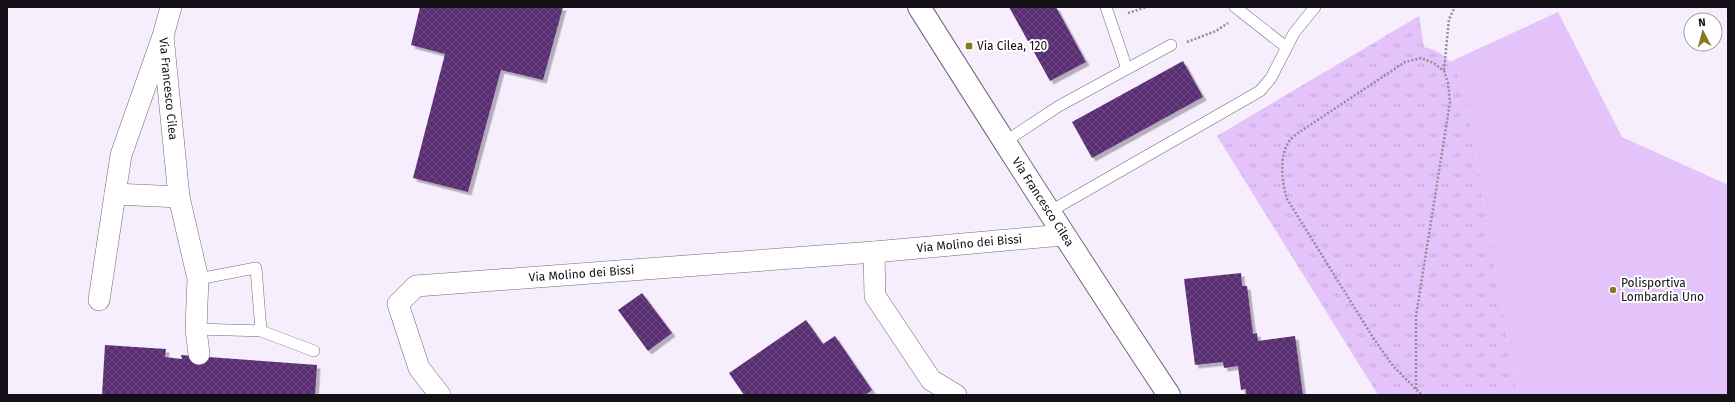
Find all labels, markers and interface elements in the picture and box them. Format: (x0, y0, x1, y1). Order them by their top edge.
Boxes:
north arrow (1683, 12, 1723, 52)
text: N (1698, 16, 1706, 29)
street label: Via Francesco Cilea (156, 37, 180, 141)
place label: Via Cilea, 120 (977, 39, 1047, 53)
marker: Via Cilea, 120 (964, 41, 974, 51)
street label: Via Francesco Cilea (1009, 155, 1077, 249)
street label: Via Molino dei Bissi (916, 232, 1023, 255)
street label: Via Molino dei Bissi (528, 263, 635, 285)
place label: Polisportiva Lombardia Uno (1621, 276, 1704, 304)
marker: Polisportiva Lombardia Uno (1608, 285, 1618, 295)

